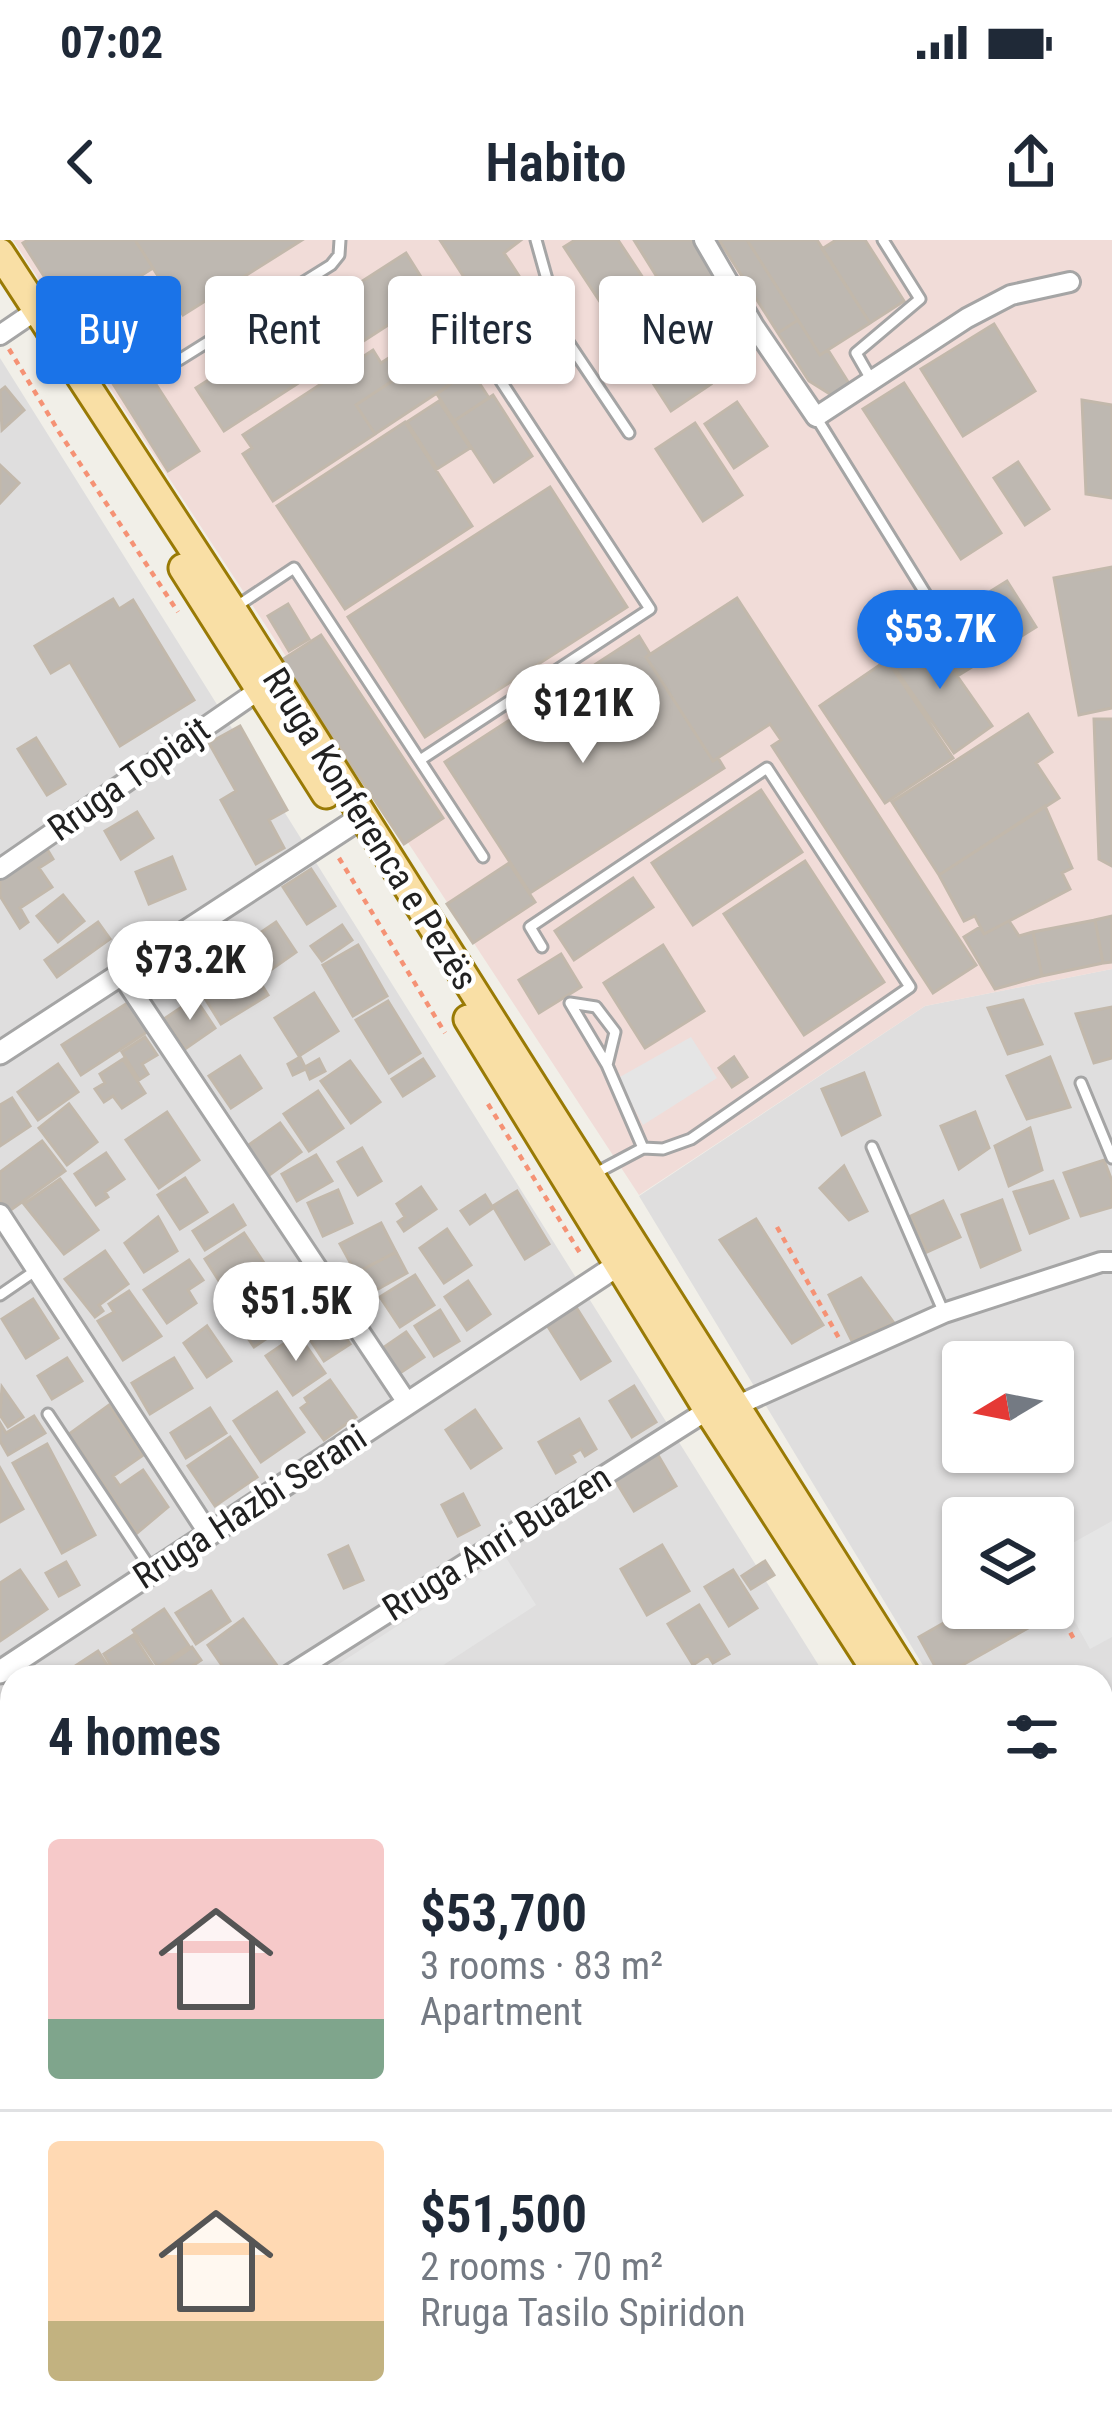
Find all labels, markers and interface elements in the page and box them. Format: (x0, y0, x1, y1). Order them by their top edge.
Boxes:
text: 07:02 (60, 16, 163, 69)
icon: back (48, 129, 114, 195)
icon: share (998, 129, 1064, 195)
text: Habito (485, 131, 627, 194)
chip: Buy (36, 276, 181, 384)
chip: Rent (205, 276, 364, 384)
chip: Filters (388, 276, 575, 384)
chip: New (599, 276, 756, 384)
pin: $53.7K (842, 590, 1038, 692)
text: $53.7K (884, 606, 996, 652)
street label: Rruga Konferenca e Pezës (254, 661, 486, 997)
pin: $121K (499, 664, 667, 766)
text: $121K (533, 680, 633, 726)
street label: Rruga Topiajt (40, 708, 218, 850)
pin: $73.2K (92, 921, 288, 1023)
text: $73.2K (134, 937, 246, 983)
pin: $51.5K (198, 1262, 394, 1364)
text: $51.5K (240, 1278, 352, 1324)
north arrow (942, 1341, 1074, 1473)
map controls (942, 1341, 1074, 1629)
street label: Rruga Hazbi Serani (126, 1416, 374, 1598)
street label: Rruga Anri Buazen (375, 1456, 619, 1630)
button: layers (942, 1497, 1074, 1629)
icon: filters (999, 1704, 1065, 1770)
text: 4 homes (48, 1708, 221, 1767)
text: $53,700 (420, 1884, 587, 1943)
icon: home (144, 1887, 288, 2031)
text: 3 rooms · 83 m² (420, 1943, 663, 1989)
text: Apartment (420, 1989, 583, 2035)
text: $51,500 (420, 2185, 587, 2244)
icon: home (144, 2189, 288, 2333)
text: 2 rooms · 70 m² (420, 2244, 663, 2290)
text: Rruga Tasilo Spiridon (420, 2290, 746, 2336)

